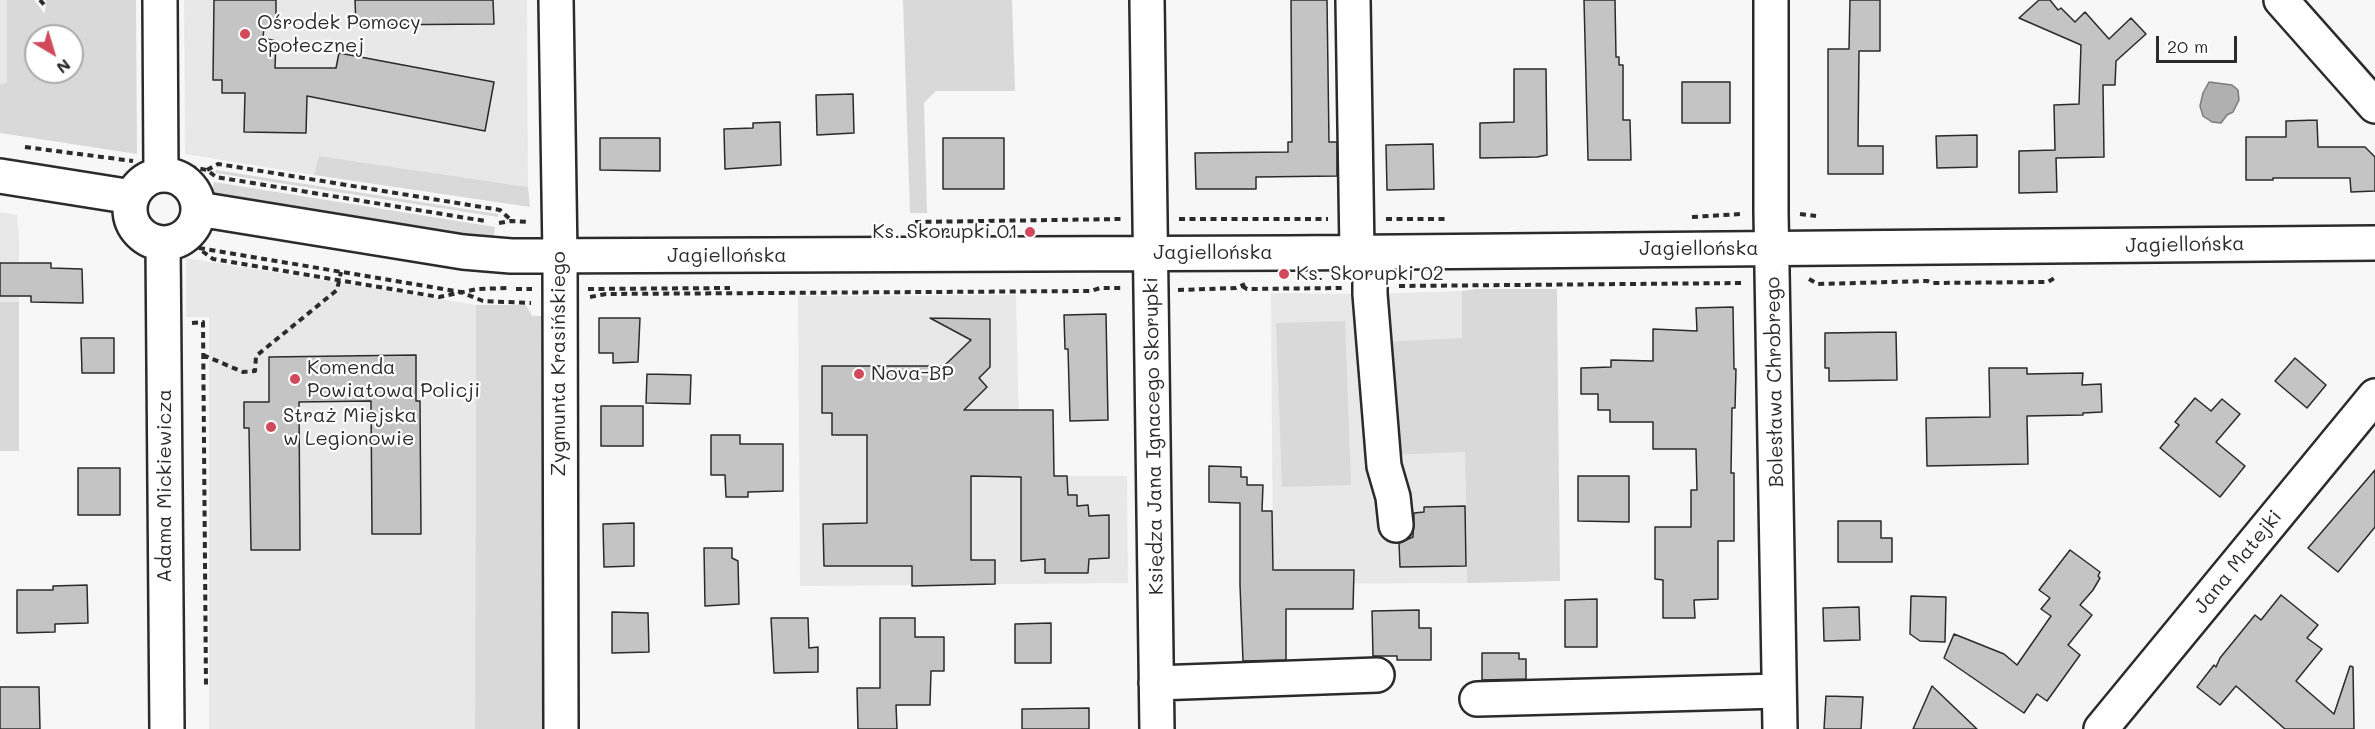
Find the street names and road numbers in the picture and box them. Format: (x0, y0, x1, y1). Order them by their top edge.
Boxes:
street label: Jagiellońska (2125, 232, 2245, 258)
street label: Jagiellońska (1639, 237, 1759, 261)
street label: Jagiellońska (1153, 241, 1273, 265)
street label: Jagiellońska (667, 244, 787, 268)
street label: Zygmunta Krasińskiego (547, 252, 571, 476)
street label: Księdza Jana Ignacego Skorupki (1139, 277, 1169, 595)
street label: Bolesława Chrobrego (1761, 277, 1789, 487)
street label: Adama Mickiewicza (153, 389, 177, 583)
street label: Jana Matejki (2189, 505, 2287, 619)

